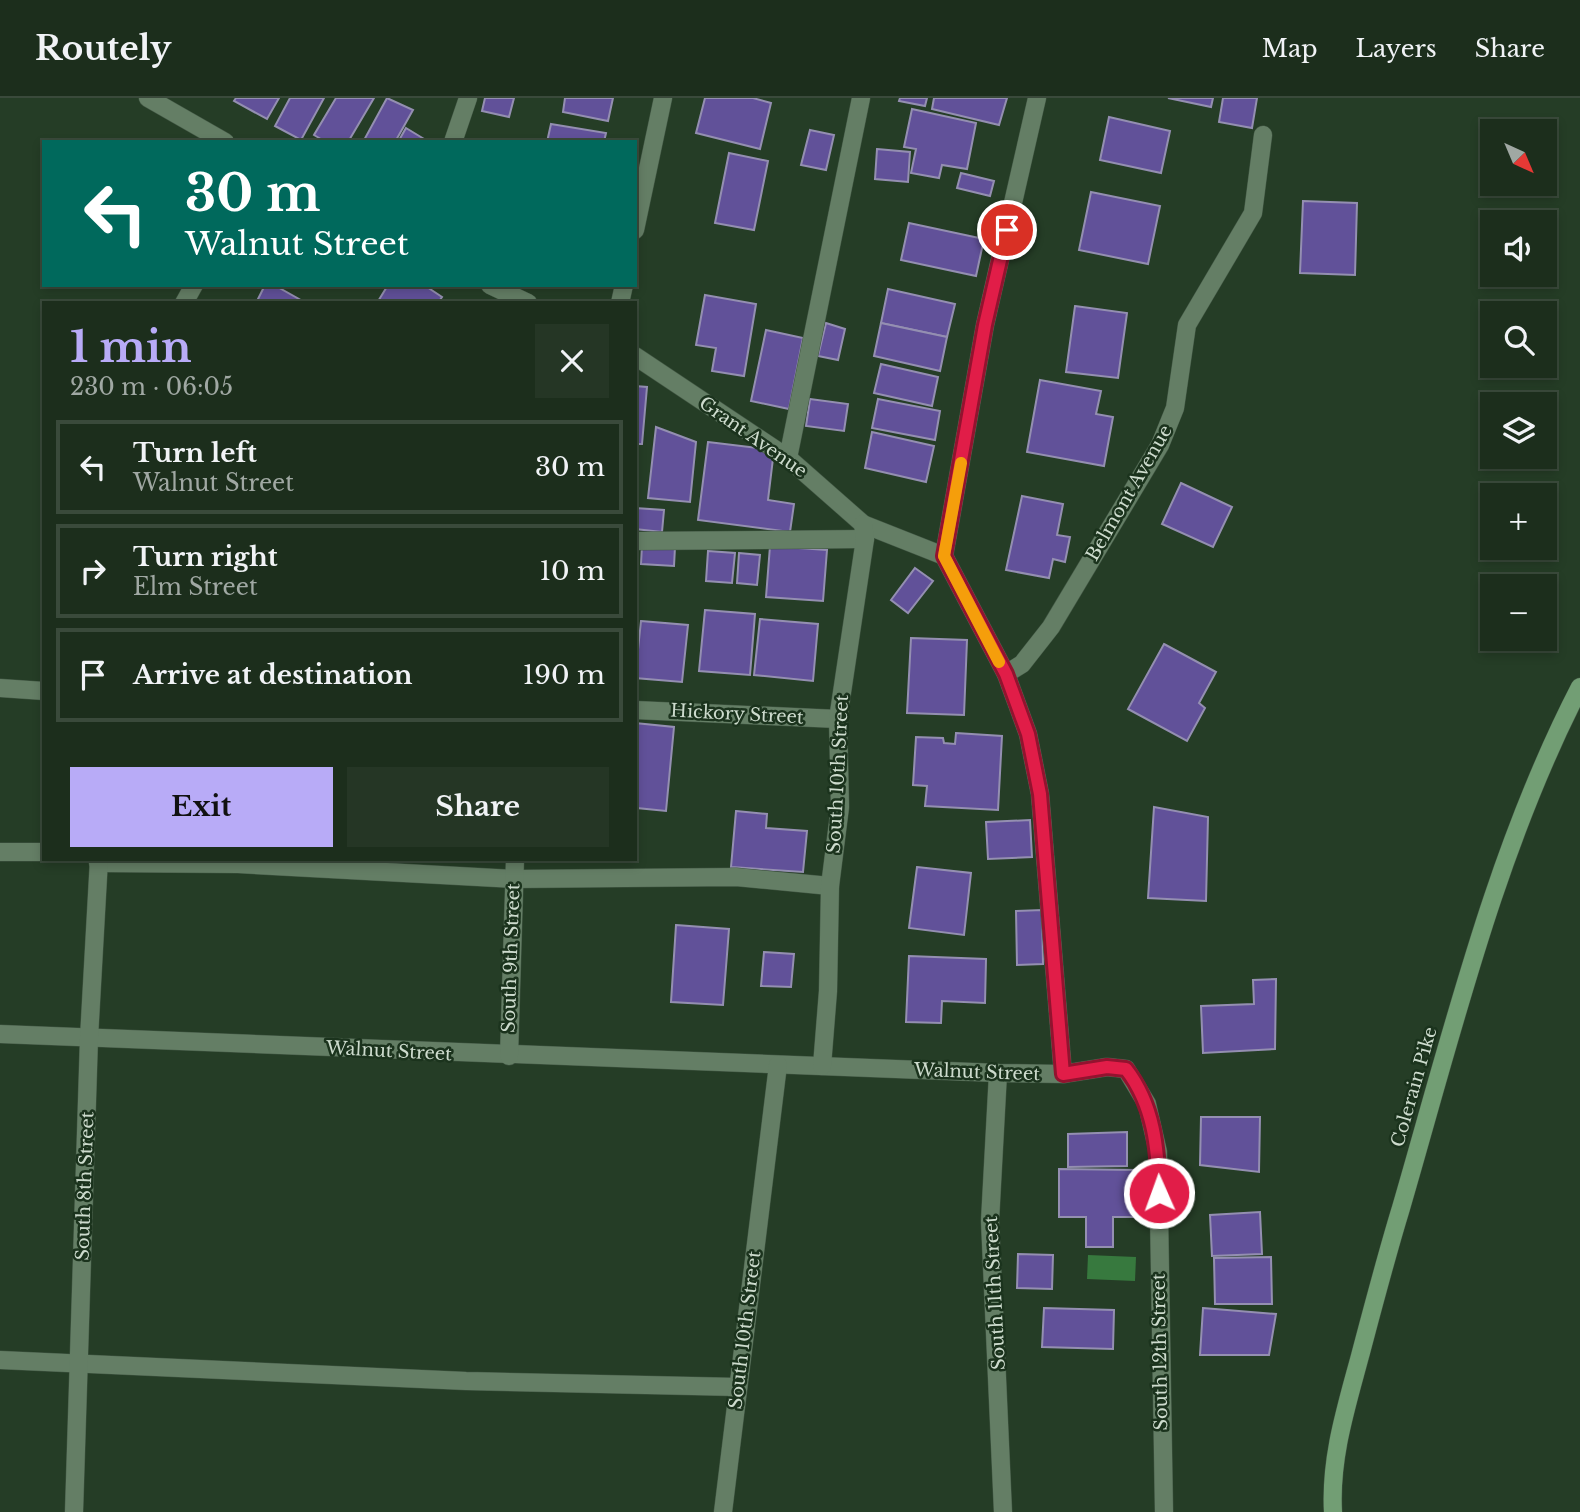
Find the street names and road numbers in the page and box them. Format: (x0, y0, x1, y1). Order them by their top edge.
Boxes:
street label: Grant Avenue (695, 392, 811, 482)
street label: Belmont Avenue (1081, 421, 1177, 565)
street label: South 10th Street (823, 694, 853, 854)
street label: Hickory Street (670, 700, 804, 728)
street label: South 9th Street (497, 883, 525, 1033)
street label: Colerain Pike (1386, 1024, 1442, 1150)
street label: Walnut Street (325, 1037, 453, 1065)
street label: Walnut Street (913, 1059, 1041, 1085)
street label: South 8th Street (71, 1111, 99, 1261)
street label: South 11th Street (980, 1215, 1010, 1371)
street label: South 10th Street (724, 1249, 766, 1410)
street label: South 12th Street (1148, 1273, 1172, 1431)

